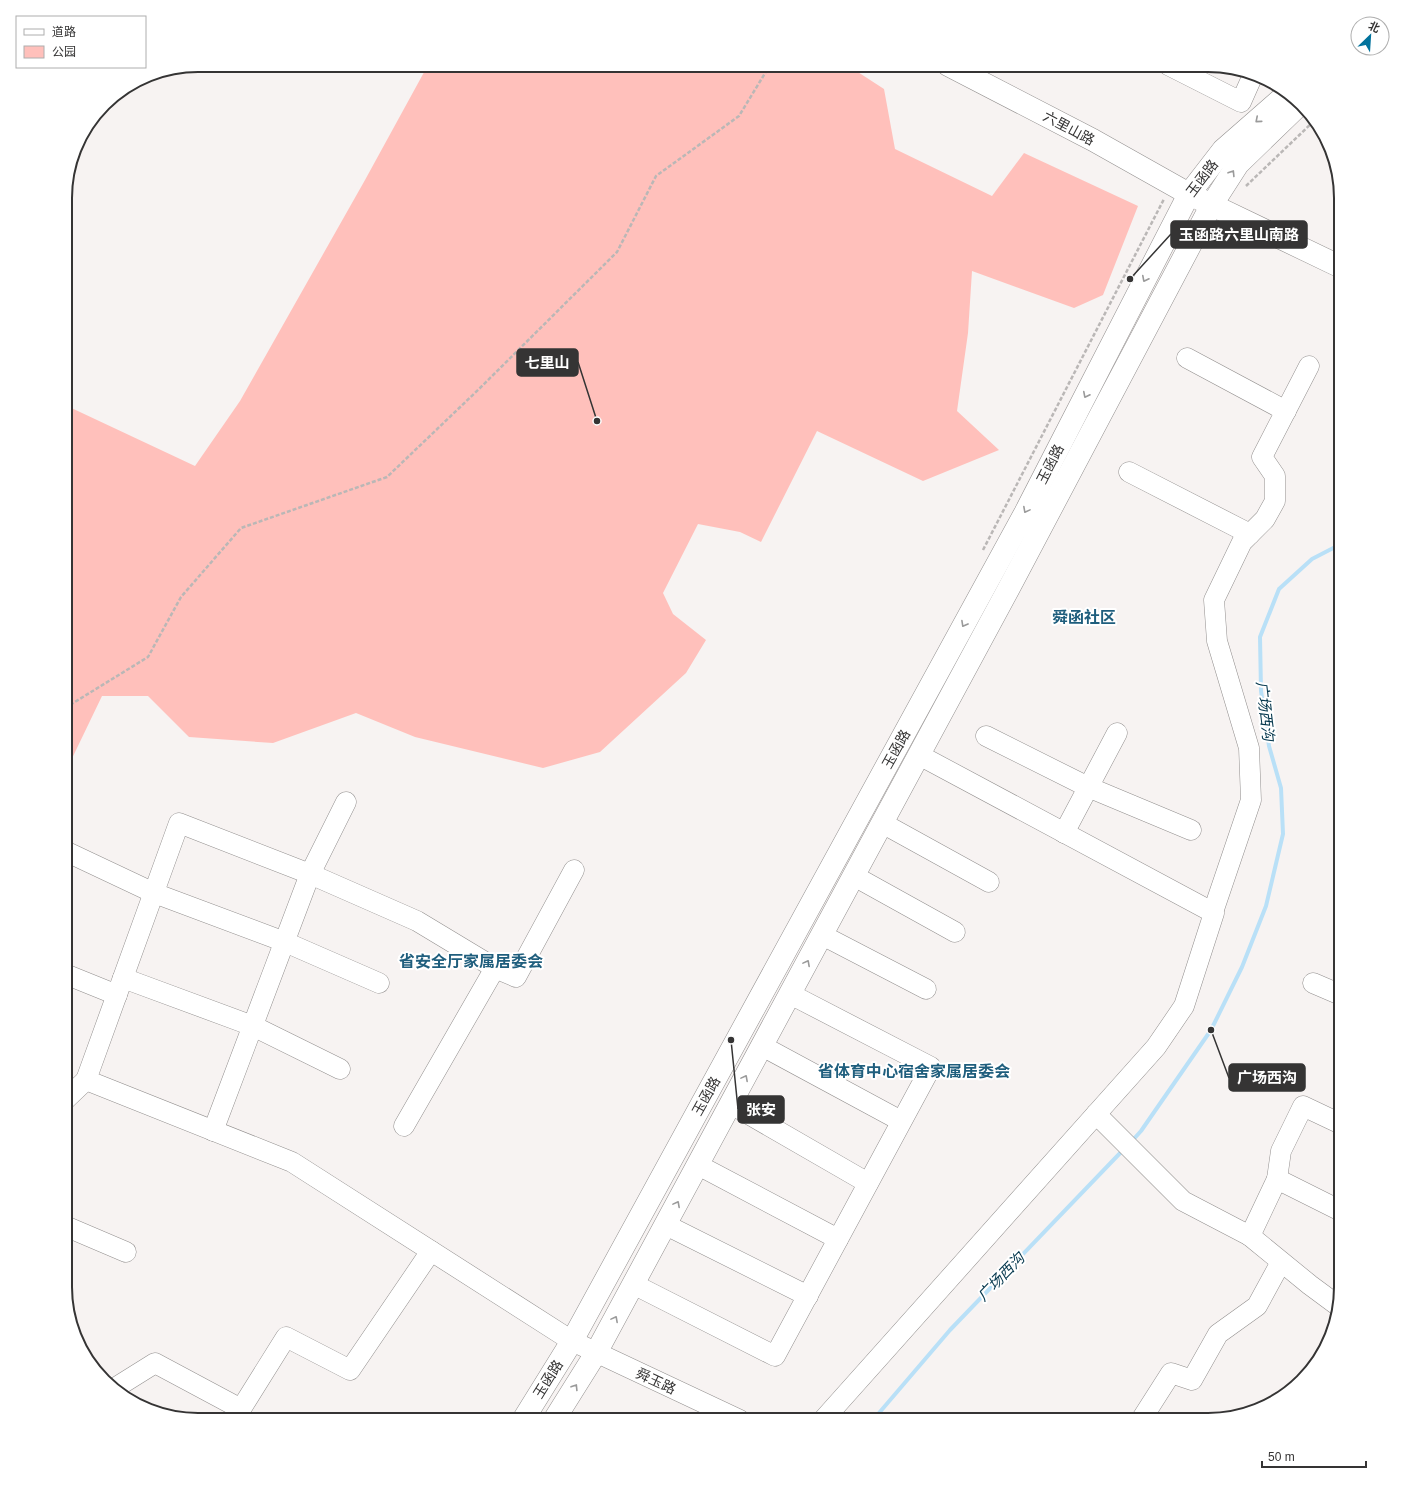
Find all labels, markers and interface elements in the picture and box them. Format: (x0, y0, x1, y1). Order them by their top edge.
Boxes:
legend (16, 16, 146, 68)
north arrow (1350, 16, 1390, 56)
text: 北 (1367, 19, 1382, 35)
text: 道路 (52, 25, 76, 39)
text: 公园 (52, 45, 76, 59)
street label: 六里山路 (1041, 108, 1097, 148)
one-way arrow (1255, 115, 1262, 122)
street label: 玉函路 (1183, 156, 1221, 200)
one-way arrow (1227, 170, 1235, 177)
callout: 玉函路六里山南路 (1171, 221, 1307, 248)
text: 玉函路六里山南路 (1179, 226, 1299, 243)
one-way arrow (1142, 275, 1150, 282)
callout: 七里山 (517, 349, 578, 376)
text: 七里山 (524, 354, 570, 371)
one-way arrow (1083, 390, 1091, 398)
street label: 玉函路 (1033, 442, 1067, 486)
one-way arrow (1024, 506, 1031, 514)
district label: 舜函社区 (1052, 608, 1116, 626)
one-way arrow (962, 620, 969, 628)
water label: 广场西沟 (1253, 680, 1278, 744)
street label: 玉函路 (879, 727, 913, 771)
district label: 省安全厅家属居委会 (399, 953, 543, 970)
one-way arrow (802, 960, 809, 967)
district label: 省体育中心宿舍家属居委会 (818, 1063, 1010, 1080)
callout: 广场西沟 (1229, 1064, 1305, 1091)
text: 广场西沟 (1237, 1069, 1297, 1086)
street label: 玉函路 (689, 1074, 723, 1118)
one-way arrow (740, 1074, 748, 1082)
callout: 张安 (738, 1096, 784, 1123)
text: 张安 (746, 1101, 776, 1118)
one-way arrow (672, 1201, 679, 1208)
water label: 广场西沟 (974, 1248, 1029, 1304)
one-way arrow (610, 1316, 618, 1323)
street label: 玉函路 (530, 1357, 566, 1401)
street label: 舜玉路 (634, 1365, 678, 1397)
one-way arrow (570, 1384, 578, 1391)
scale bar (1262, 1443, 1366, 1469)
text: 50 m (1268, 1450, 1295, 1464)

